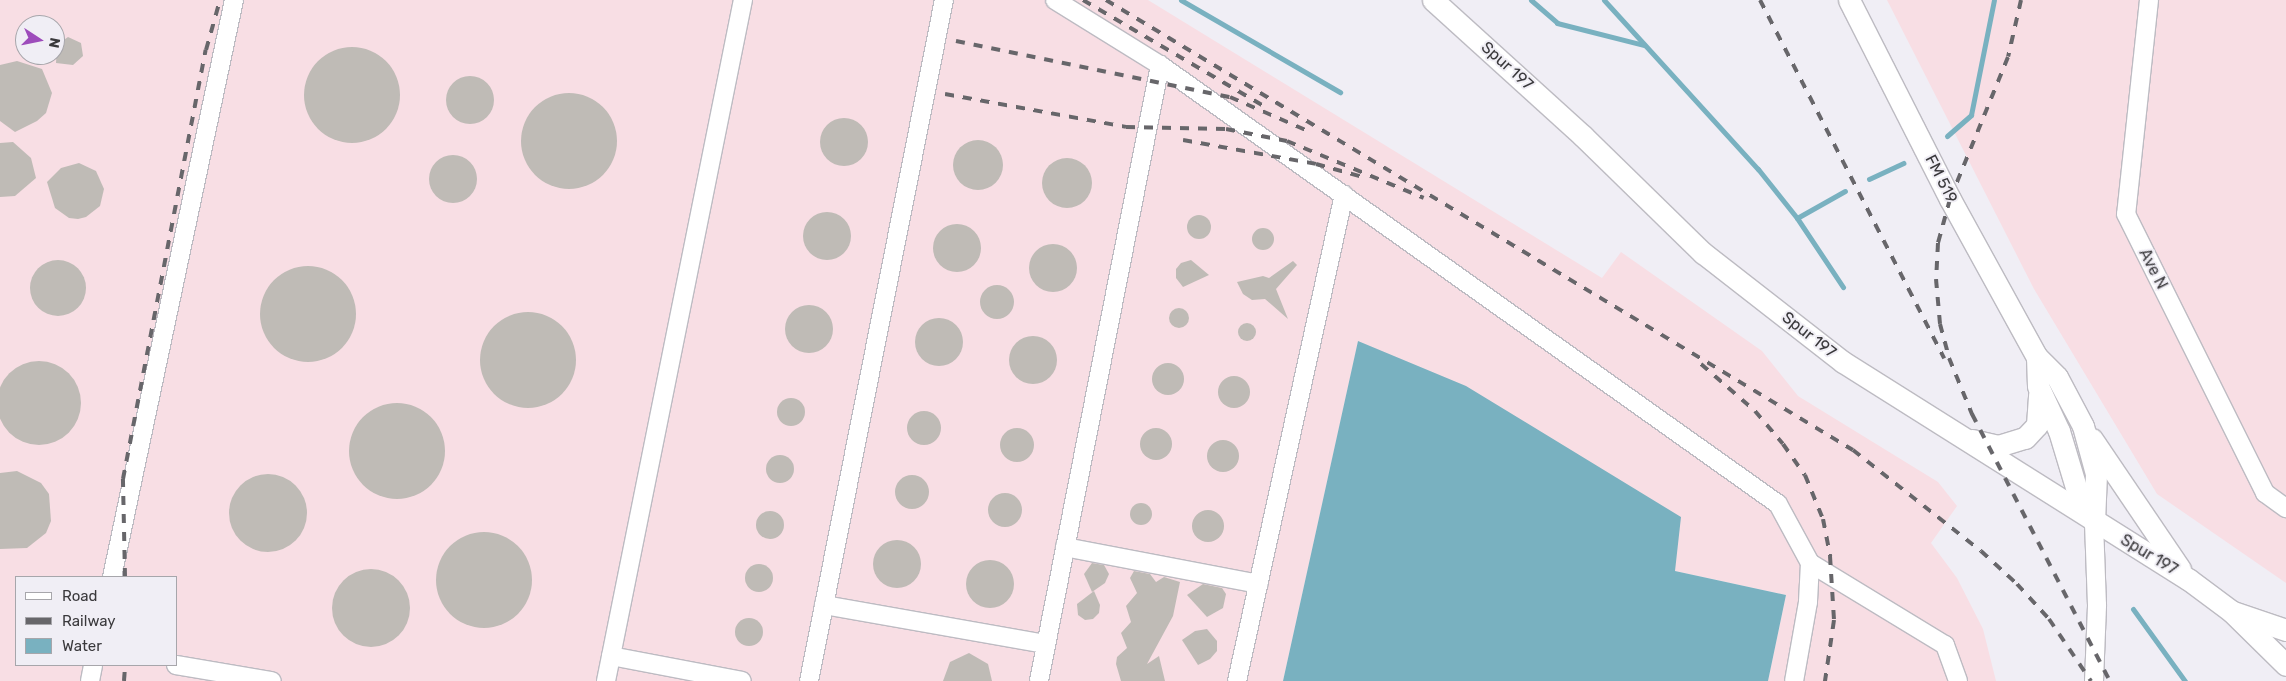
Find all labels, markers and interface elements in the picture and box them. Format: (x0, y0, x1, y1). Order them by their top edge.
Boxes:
north arrow (15, 15, 65, 65)
text: N (45, 36, 64, 49)
street label: Spur 197 (1477, 38, 1537, 94)
street label: FM 519 (1921, 152, 1961, 206)
street label: Ave N (2135, 246, 2171, 292)
street label: Spur 197 (1778, 308, 1840, 362)
street label: Spur 197 (2117, 530, 2181, 580)
legend (15, 576, 178, 666)
text: Road (62, 587, 98, 605)
text: Railway (62, 612, 116, 630)
text: Water (62, 637, 102, 655)

